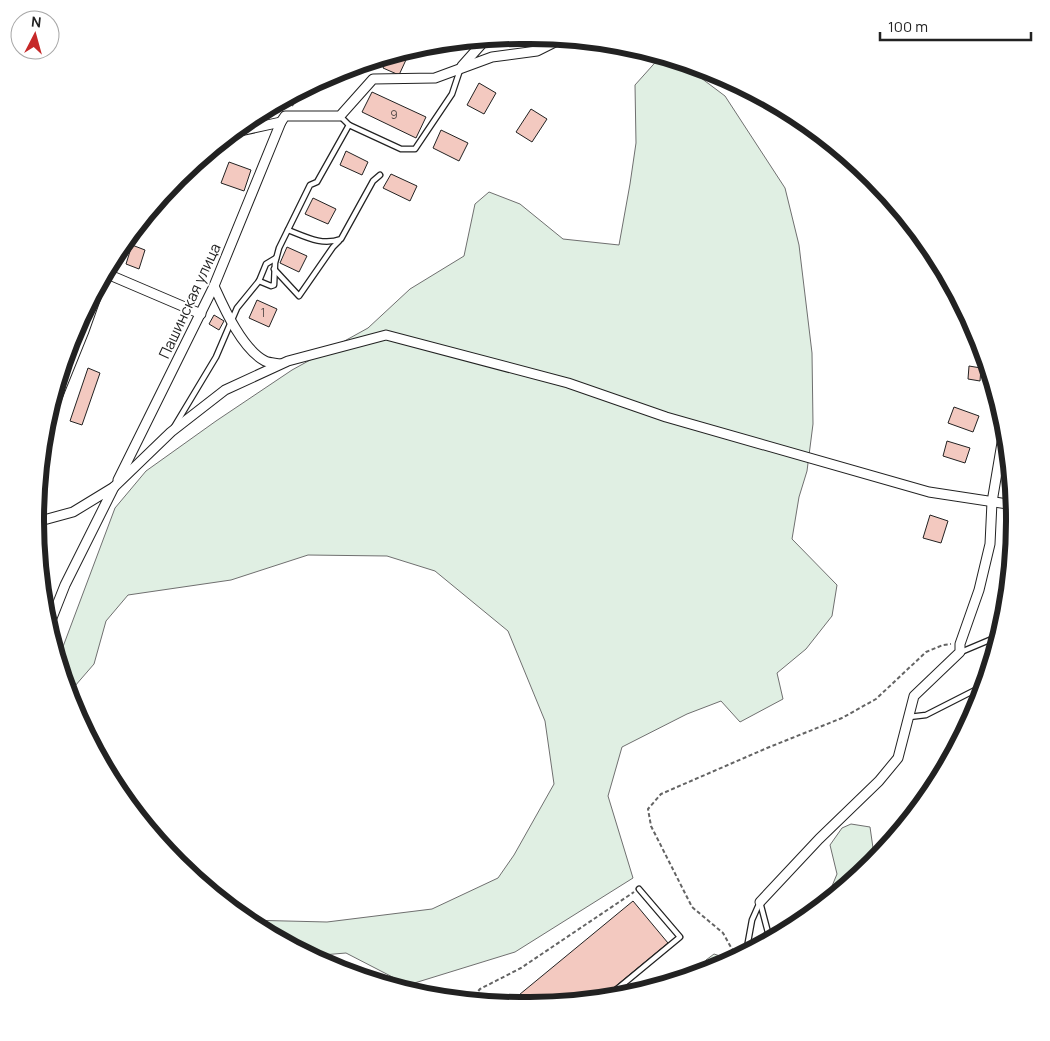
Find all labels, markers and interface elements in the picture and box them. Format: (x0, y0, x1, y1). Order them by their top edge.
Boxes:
north arrow (10, 10, 60, 60)
scale bar (880, 10, 1031, 42)
text: N (30, 12, 42, 32)
text: 100 m (888, 16, 928, 37)
house number: 9 (390, 106, 398, 123)
street label: Пашинская улица (154, 240, 226, 362)
house number: 1 (261, 304, 265, 321)

